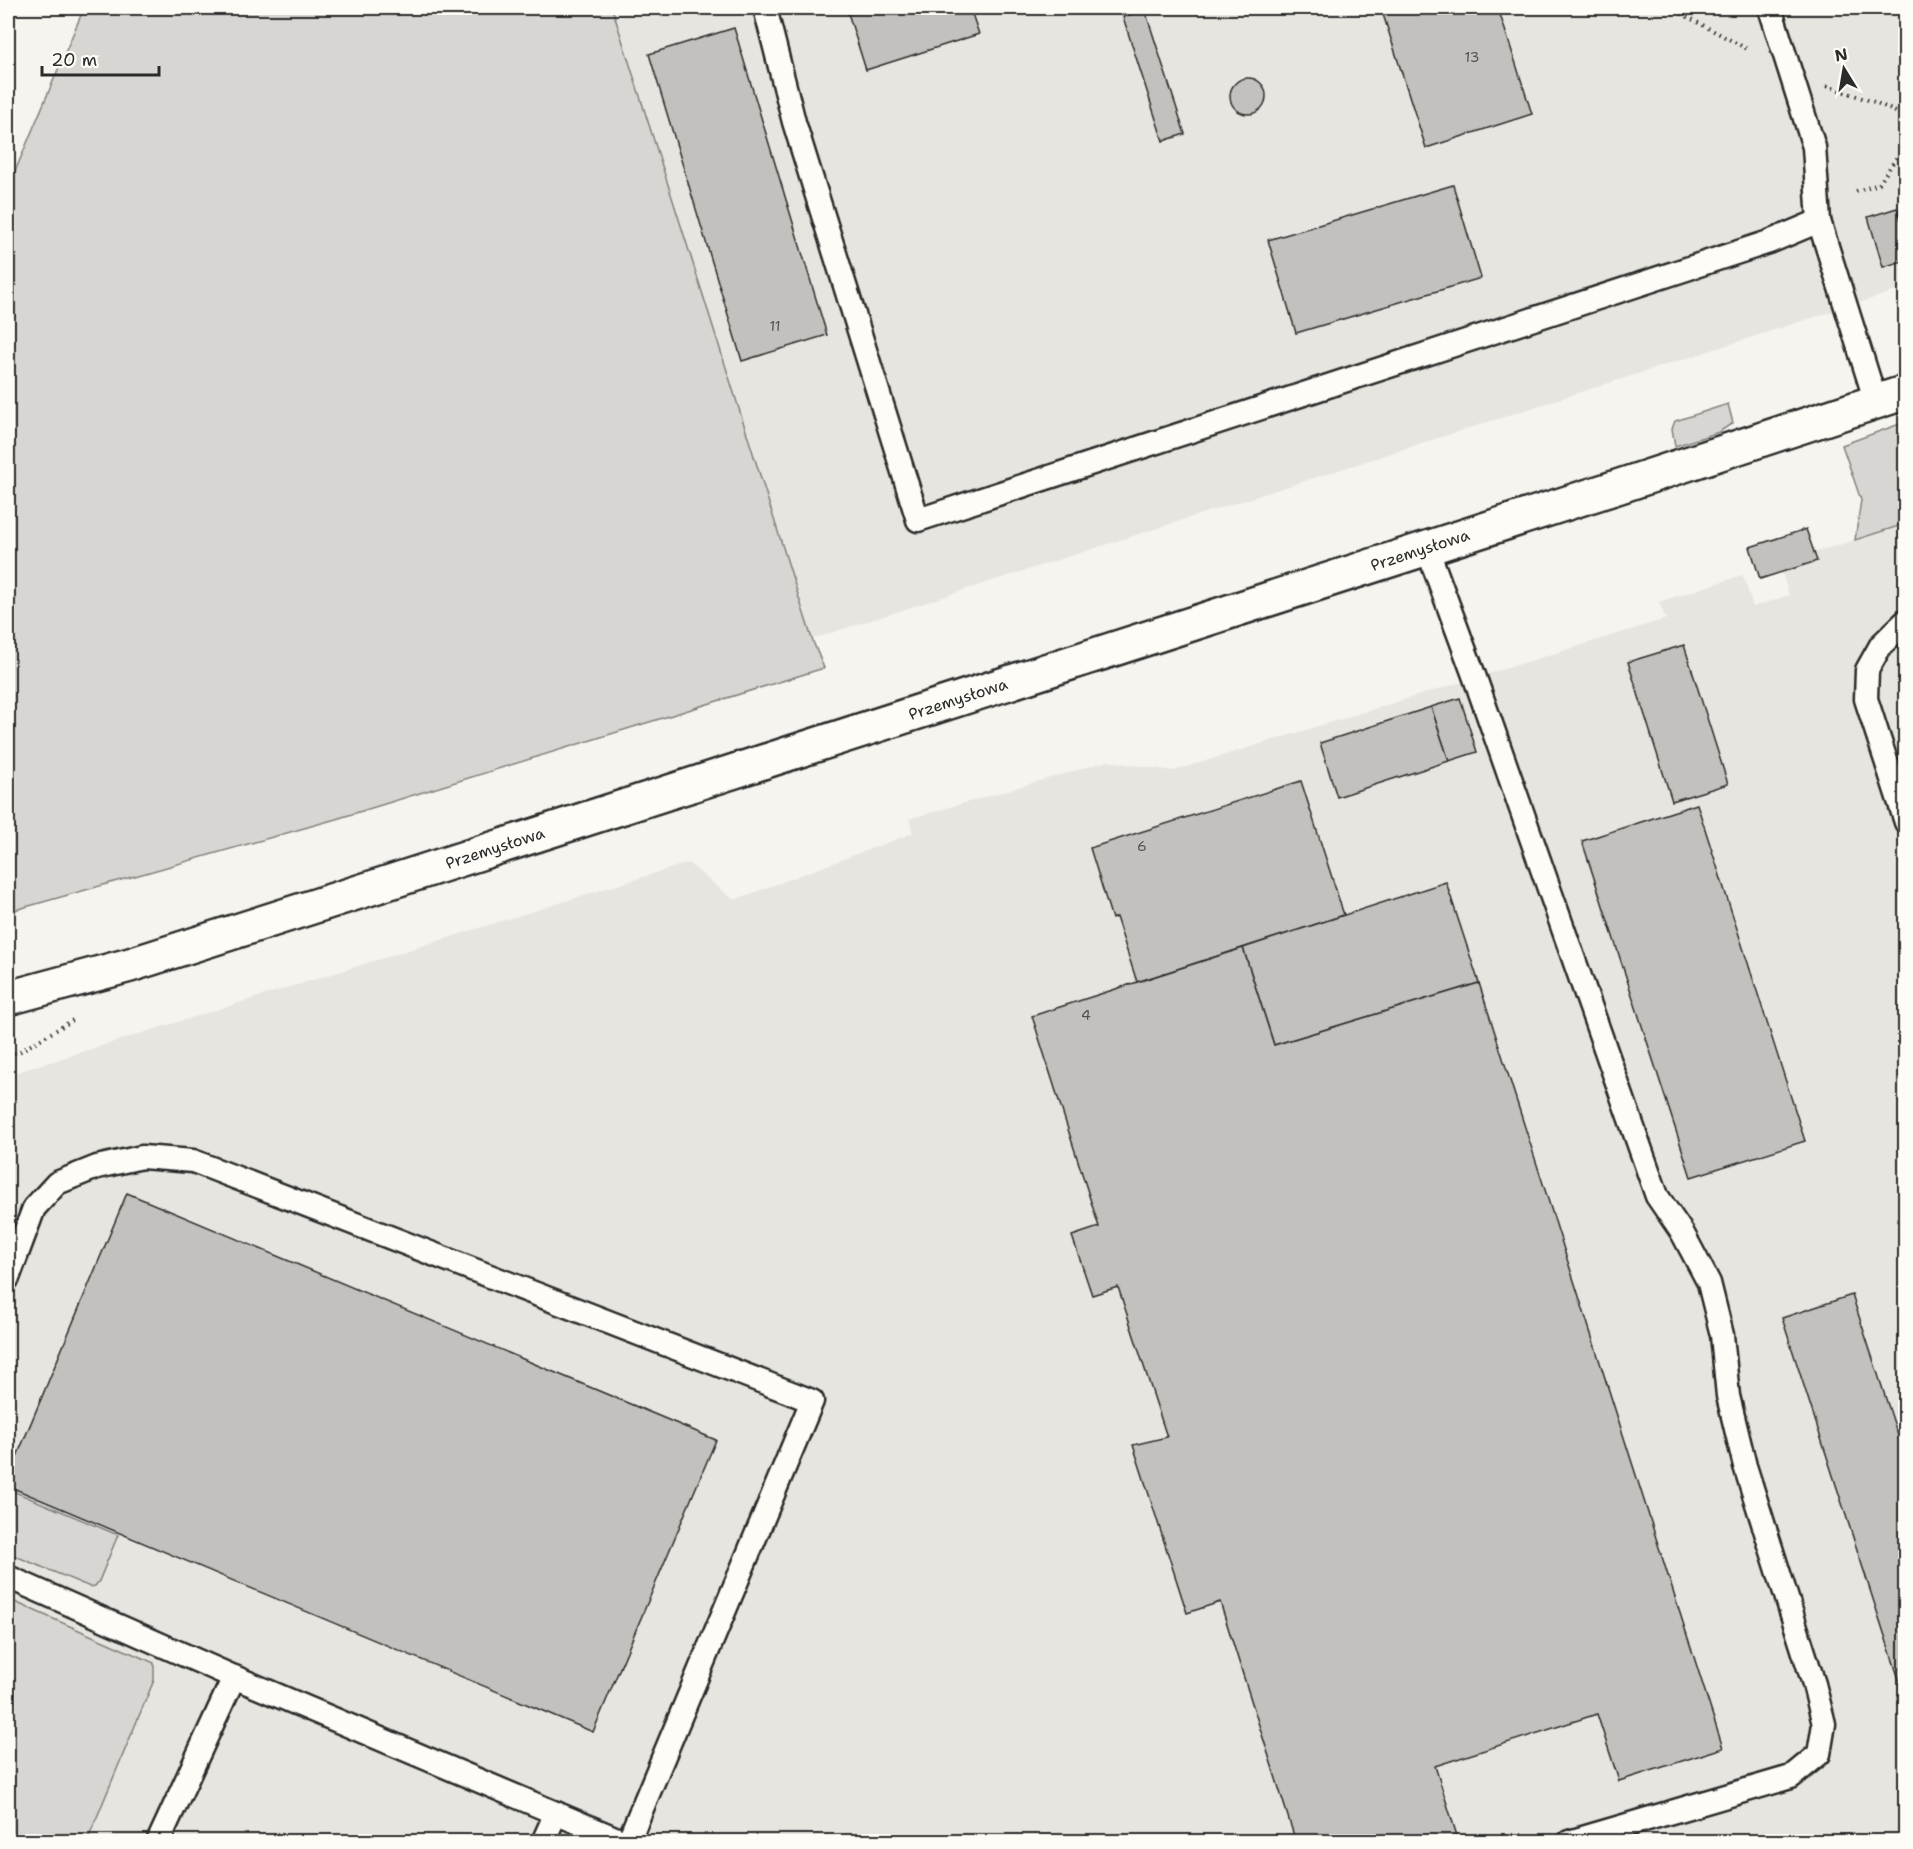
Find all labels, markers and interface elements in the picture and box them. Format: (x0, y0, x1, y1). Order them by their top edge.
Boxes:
scale bar (42, 39, 159, 77)
north arrow (1814, 39, 1874, 99)
text: N (1833, 43, 1849, 66)
text: 20 m (51, 48, 97, 72)
house number: 13 (1465, 48, 1479, 66)
house number: 11 (769, 317, 781, 335)
street label: Przemysłowa (1368, 524, 1472, 576)
street label: Przemysłowa (906, 673, 1010, 725)
street label: Przemysłowa (443, 822, 547, 874)
house number: 6 (1137, 837, 1147, 855)
house number: 4 (1081, 1006, 1091, 1024)

